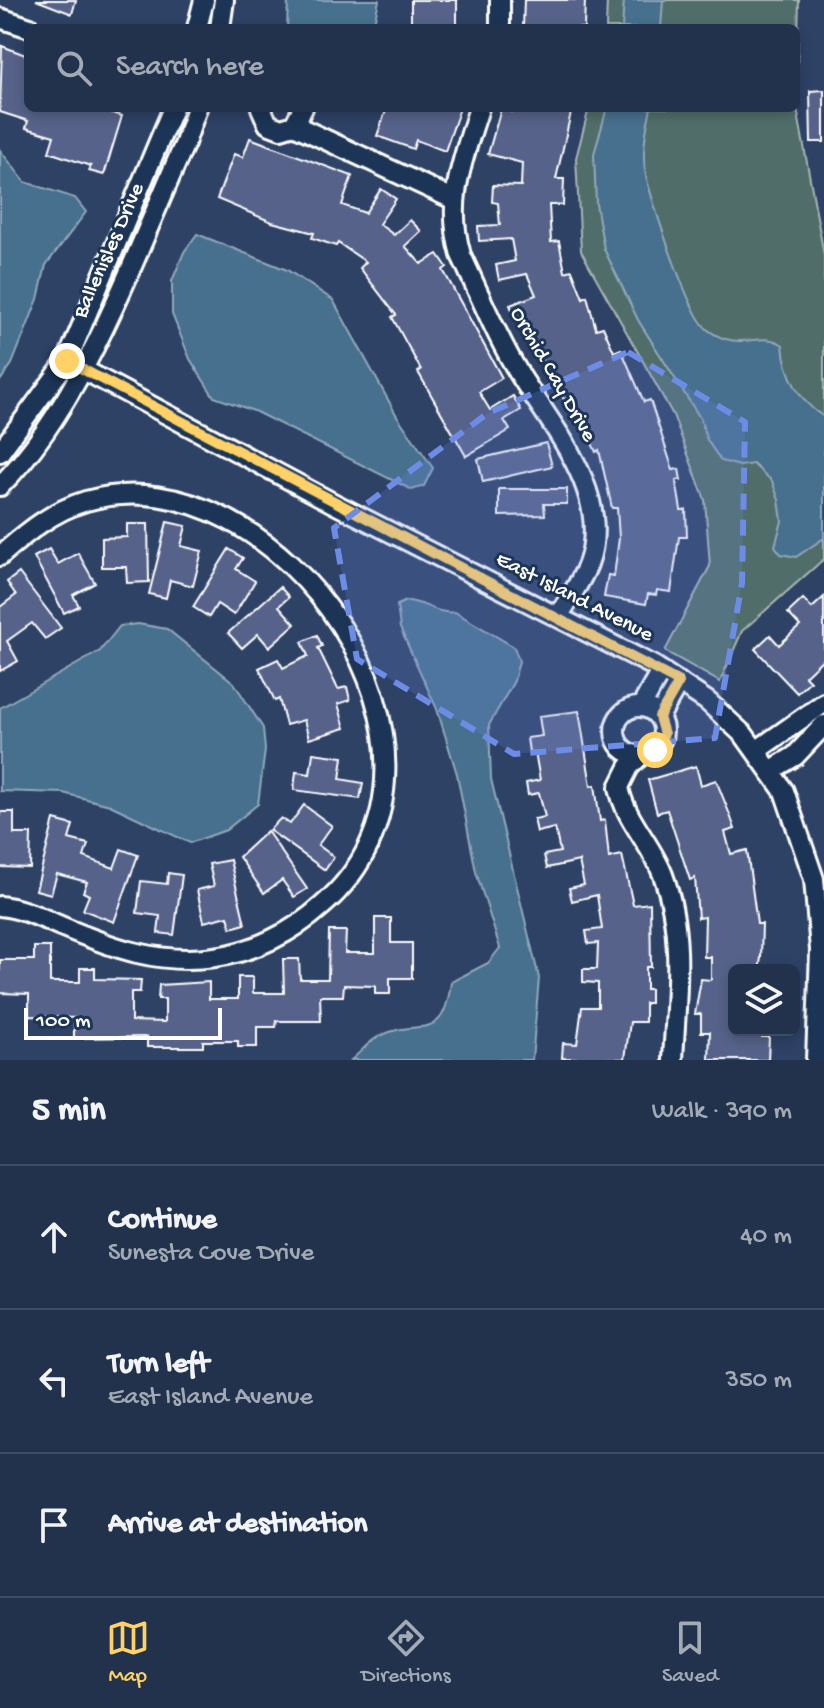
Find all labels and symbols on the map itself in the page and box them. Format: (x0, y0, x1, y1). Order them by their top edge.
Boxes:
street label: Ballenisles Drive (68, 179, 152, 324)
street label: Orchid Cay Drive (503, 303, 601, 448)
route end (49, 343, 85, 379)
street label: East Island Avenue (491, 547, 658, 649)
route start (637, 732, 673, 768)
scale bar (24, 1004, 222, 1040)

